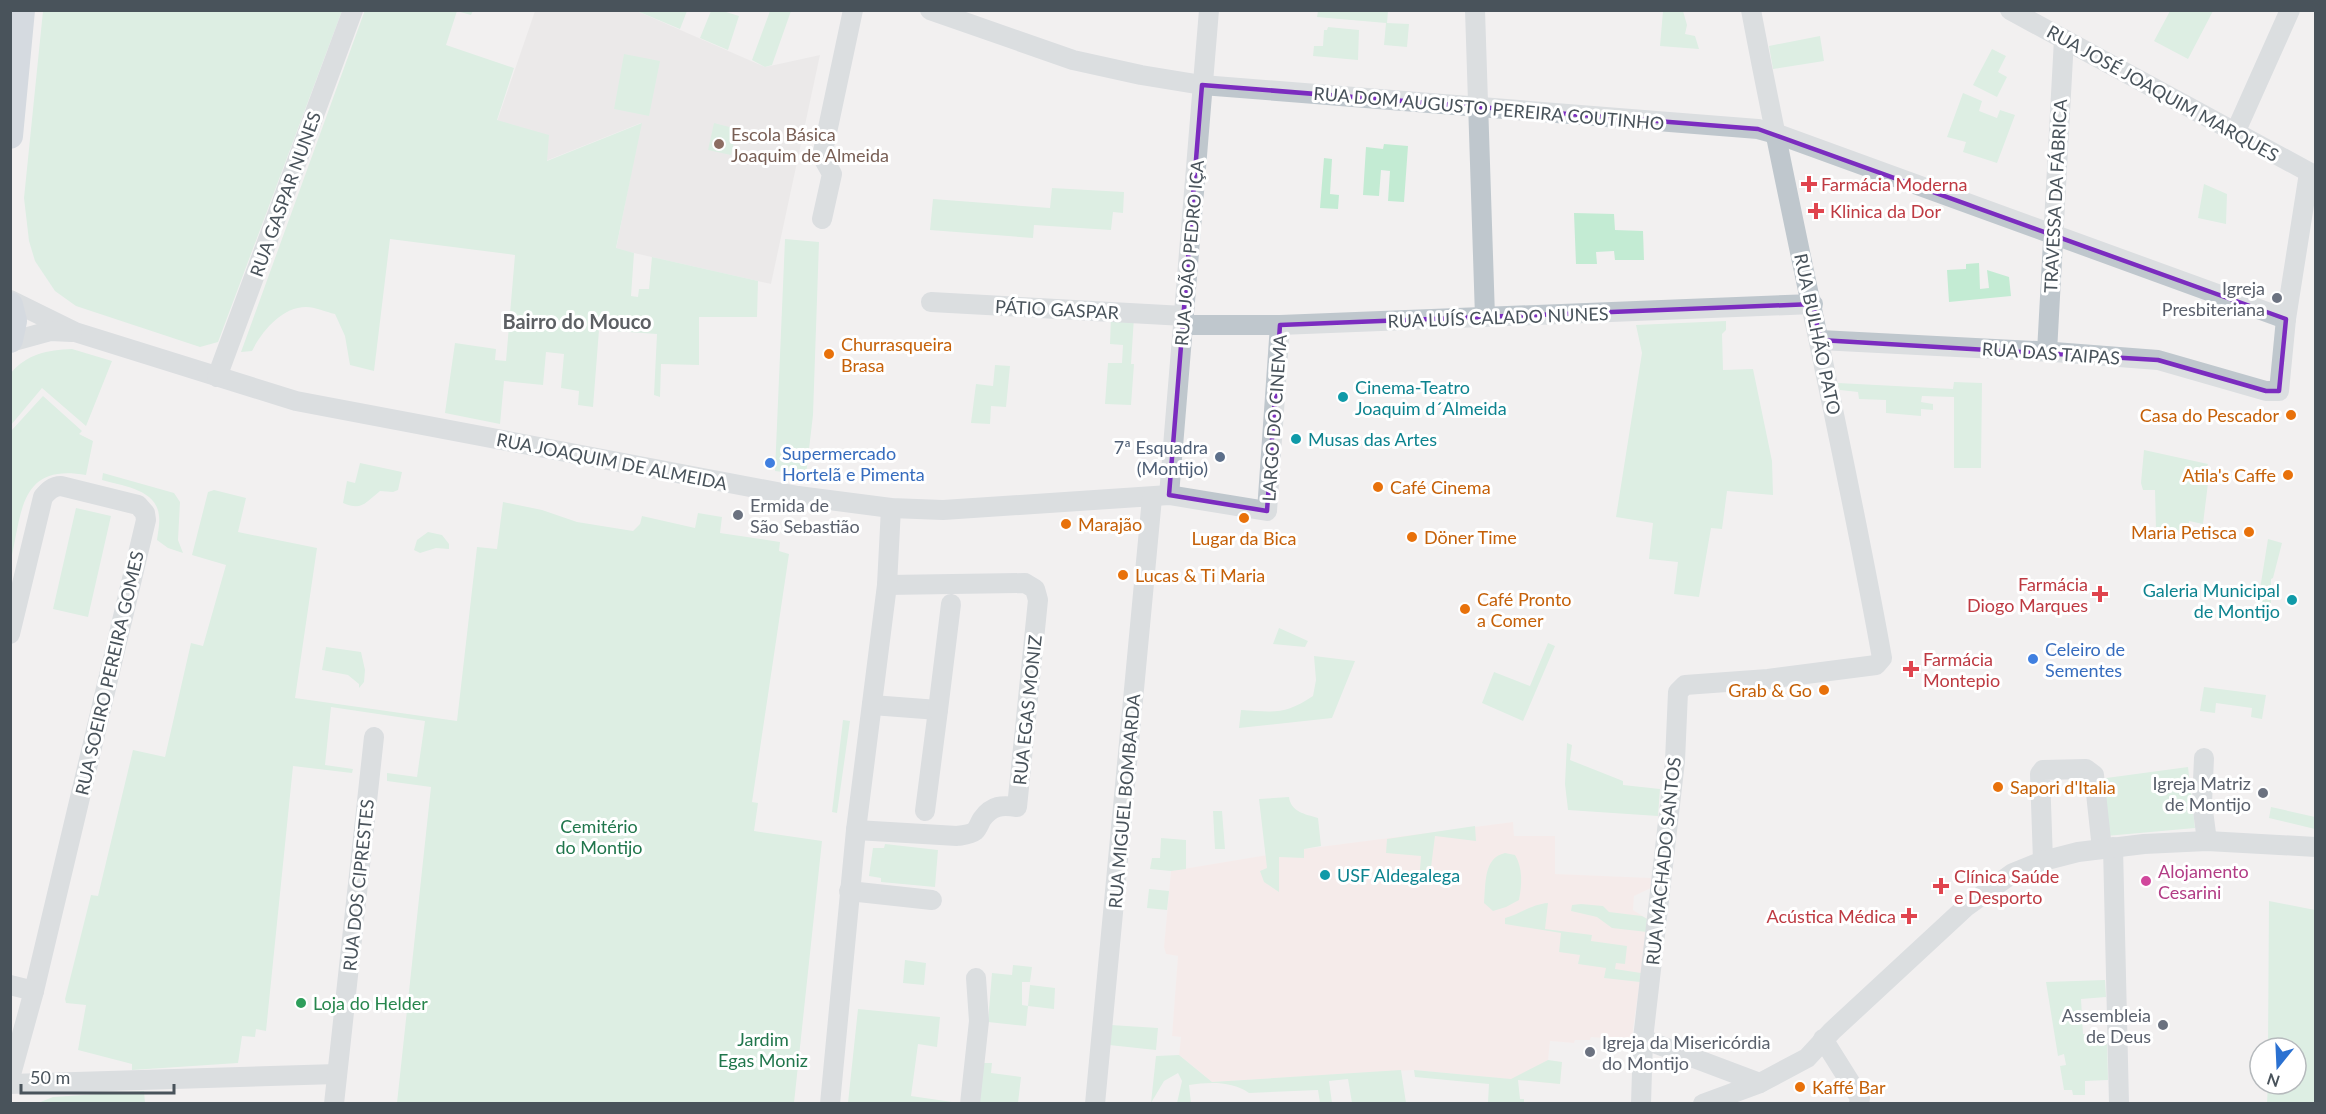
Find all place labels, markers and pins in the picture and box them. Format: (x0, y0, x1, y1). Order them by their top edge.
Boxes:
place label: Escola Básica Joaquim de Almeida (731, 123, 889, 166)
marker: Escola Básica Joaquim de Almeida (712, 137, 726, 151)
place label: Farmácia Moderna (1821, 173, 1967, 195)
marker: Farmácia Moderna (1802, 177, 1816, 191)
place label: Klinica da Dor (1830, 200, 1941, 222)
marker: Klinica da Dor (1807, 202, 1825, 220)
place label: Igreja Presbiteriana (2162, 277, 2265, 320)
marker: Igreja Presbiteriana (2270, 291, 2284, 305)
place label: Churrasqueira Brasa (841, 333, 952, 376)
marker: Churrasqueira Brasa (822, 347, 836, 361)
place label: Cinema-Teatro Joaquim d´Almeida (1355, 376, 1507, 419)
marker: Cinema-Teatro Joaquim d´Almeida (1336, 390, 1350, 404)
place label: Casa do Pescador (2140, 404, 2279, 426)
marker: Casa do Pescador (2284, 408, 2298, 422)
place label: Musas das Artes (1308, 428, 1437, 450)
marker: Musas das Artes (1289, 432, 1303, 446)
place label: 7ª Esquadra (Montijo) (1114, 436, 1208, 479)
place label: Supermercado Hortelã e Pimenta (782, 442, 925, 485)
marker: 7ª Esquadra (Montijo) (1213, 450, 1227, 464)
marker: Supermercado Hortelã e Pimenta (763, 456, 777, 470)
place label: Atila's Caffe (2182, 464, 2276, 486)
marker: Atila's Caffe (2281, 468, 2295, 482)
place label: Café Cinema (1390, 476, 1491, 498)
marker: Café Cinema (1371, 480, 1385, 494)
place label: Ermida de São Sebastião (750, 494, 860, 537)
marker: Ermida de São Sebastião (731, 508, 745, 522)
marker: Lugar da Bica (1237, 511, 1251, 525)
place label: Marajão (1078, 513, 1142, 535)
marker: Marajão (1059, 517, 1073, 531)
place label: Maria Petisca (2131, 521, 2237, 543)
marker: Maria Petisca (2242, 525, 2256, 539)
place label: Döner Time (1424, 526, 1517, 548)
place label: Lugar da Bica (1192, 527, 1296, 549)
marker: Döner Time (1405, 530, 1419, 544)
place label: Lucas & Ti Maria (1135, 564, 1265, 586)
marker: Lucas & Ti Maria (1116, 568, 1130, 582)
place label: Farmácia Diogo Marques (1967, 573, 2088, 616)
place label: Galeria Municipal de Montijo (2143, 579, 2280, 622)
marker: Farmácia Diogo Marques (2093, 587, 2107, 601)
place label: Café Pronto a Comer (1477, 588, 1572, 631)
marker: Galeria Municipal de Montijo (2285, 593, 2299, 607)
marker: Café Pronto a Comer (1458, 602, 1472, 616)
place label: Celeiro de Sementes (2045, 638, 2125, 681)
place label: Farmácia Montepio (1923, 648, 2000, 691)
marker: Celeiro de Sementes (2026, 652, 2040, 666)
marker: Farmácia Montepio (1904, 662, 1918, 676)
place label: Grab & Go (1728, 679, 1812, 701)
marker: Grab & Go (1817, 683, 1831, 697)
place label: Igreja Matriz de Montijo (2153, 772, 2251, 815)
place label: Sapori d'Italia (2010, 776, 2116, 798)
marker: Sapori d'Italia (1991, 780, 2005, 794)
marker: Igreja Matriz de Montijo (2256, 786, 2270, 800)
place label: Alojamento Cesarini (2158, 860, 2249, 903)
place label: USF Aldegalega (1337, 864, 1460, 886)
place label: Clínica Saúde e Desporto (1954, 865, 2059, 908)
marker: USF Aldegalega (1318, 868, 1332, 882)
marker: Alojamento Cesarini (2139, 874, 2153, 888)
marker: Clínica Saúde e Desporto (1932, 877, 1950, 895)
place label: Acústica Médica (1767, 905, 1896, 927)
marker: Acústica Médica (1900, 907, 1918, 925)
place label: Loja do Helder (313, 992, 428, 1014)
marker: Loja do Helder (294, 996, 308, 1010)
place label: Assembleia de Deus (2062, 1004, 2151, 1047)
marker: Assembleia de Deus (2156, 1018, 2170, 1032)
place label: Igreja da Misericórdia do Montijo (1602, 1031, 1771, 1074)
marker: Igreja da Misericórdia do Montijo (1583, 1045, 1597, 1059)
place label: Kaffé Bar (1812, 1076, 1886, 1098)
marker: Kaffé Bar (1793, 1080, 1807, 1094)

